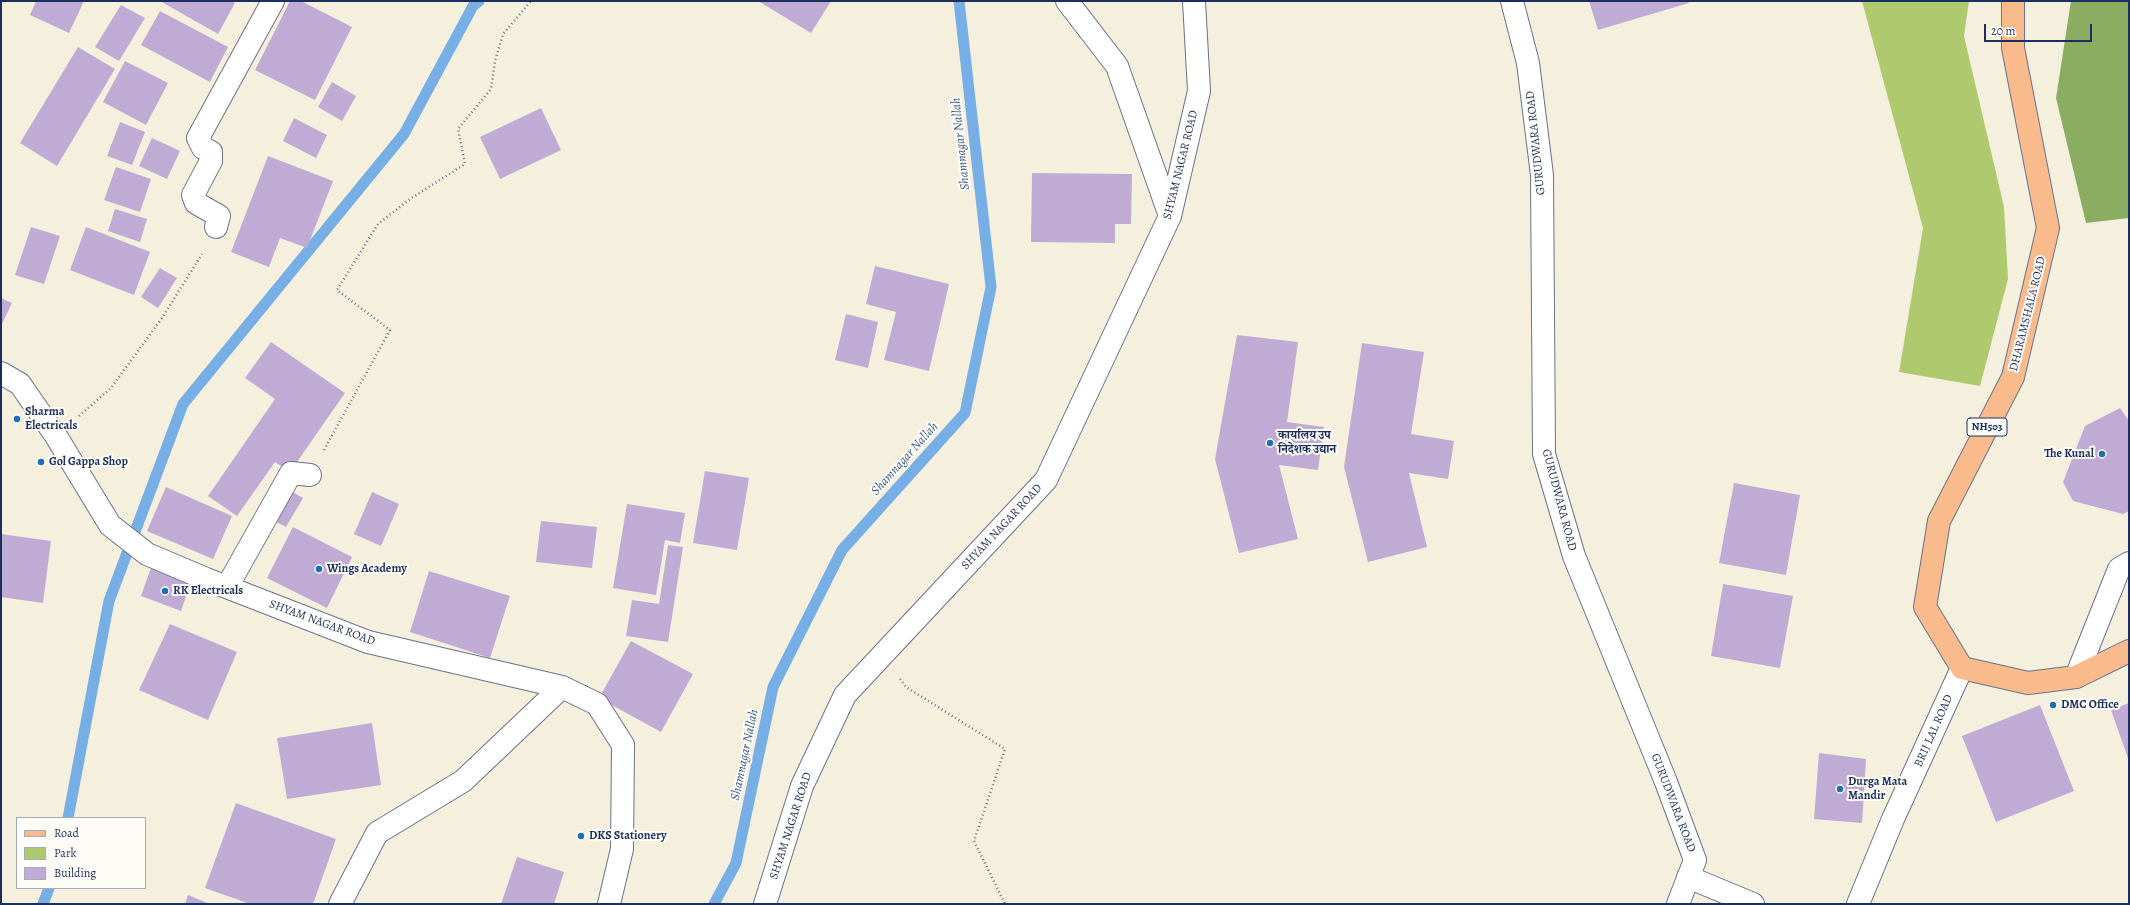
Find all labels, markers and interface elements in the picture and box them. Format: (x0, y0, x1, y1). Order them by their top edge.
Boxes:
scale bar (1986, 16, 2094, 42)
text: 20 m (1991, 23, 2015, 39)
street label: GURUDWARA ROAD (1523, 90, 1549, 196)
water label: Shamnagar Nallah (948, 97, 974, 191)
street label: SHYAM NAGAR ROAD (1160, 109, 1202, 221)
street label: DHARAMSHALA ROAD (2007, 255, 2049, 373)
place label: Sharma Electricals (25, 405, 77, 433)
marker: Sharma Electricals (12, 414, 22, 424)
road number: NH503 (1967, 418, 2007, 436)
water label: Shamnagar Nallah (868, 419, 942, 499)
place label: कार्यालय उप निदेशक उद्यान (1278, 429, 1336, 457)
marker: कार्यालय उप निदेशक उद्यान (1265, 438, 1275, 448)
place label: The Kunal (2044, 447, 2094, 461)
street label: GURUDWARA ROAD (1538, 448, 1580, 552)
marker: The Kunal (2097, 449, 2107, 459)
place label: Gol Gappa Shop (49, 455, 128, 469)
marker: Gol Gappa Shop (36, 457, 46, 467)
street label: SHYAM NAGAR ROAD (959, 481, 1045, 573)
place label: Wings Academy (327, 562, 407, 576)
marker: Wings Academy (314, 564, 324, 574)
place label: RK Electricals (173, 584, 243, 598)
marker: RK Electricals (160, 586, 170, 596)
street label: SHYAM NAGAR ROAD (267, 597, 377, 649)
street label: BRIJ LAL ROAD (1912, 693, 1956, 769)
place label: DMC Office (2061, 698, 2119, 712)
marker: DMC Office (2048, 700, 2058, 710)
water label: Shamnagar Nallah (728, 708, 762, 802)
street label: GURUDWARA ROAD (1648, 752, 1698, 854)
street label: SHYAM NAGAR ROAD (767, 771, 815, 881)
place label: Durga Mata Mandir (1848, 775, 1907, 803)
marker: Durga Mata Mandir (1835, 784, 1845, 794)
legend (16, 817, 146, 889)
text: Road (54, 825, 79, 841)
place label: DKS Stationery (589, 829, 667, 843)
marker: DKS Stationery (576, 831, 586, 841)
text: Park (54, 845, 77, 861)
text: Building (54, 865, 96, 881)

